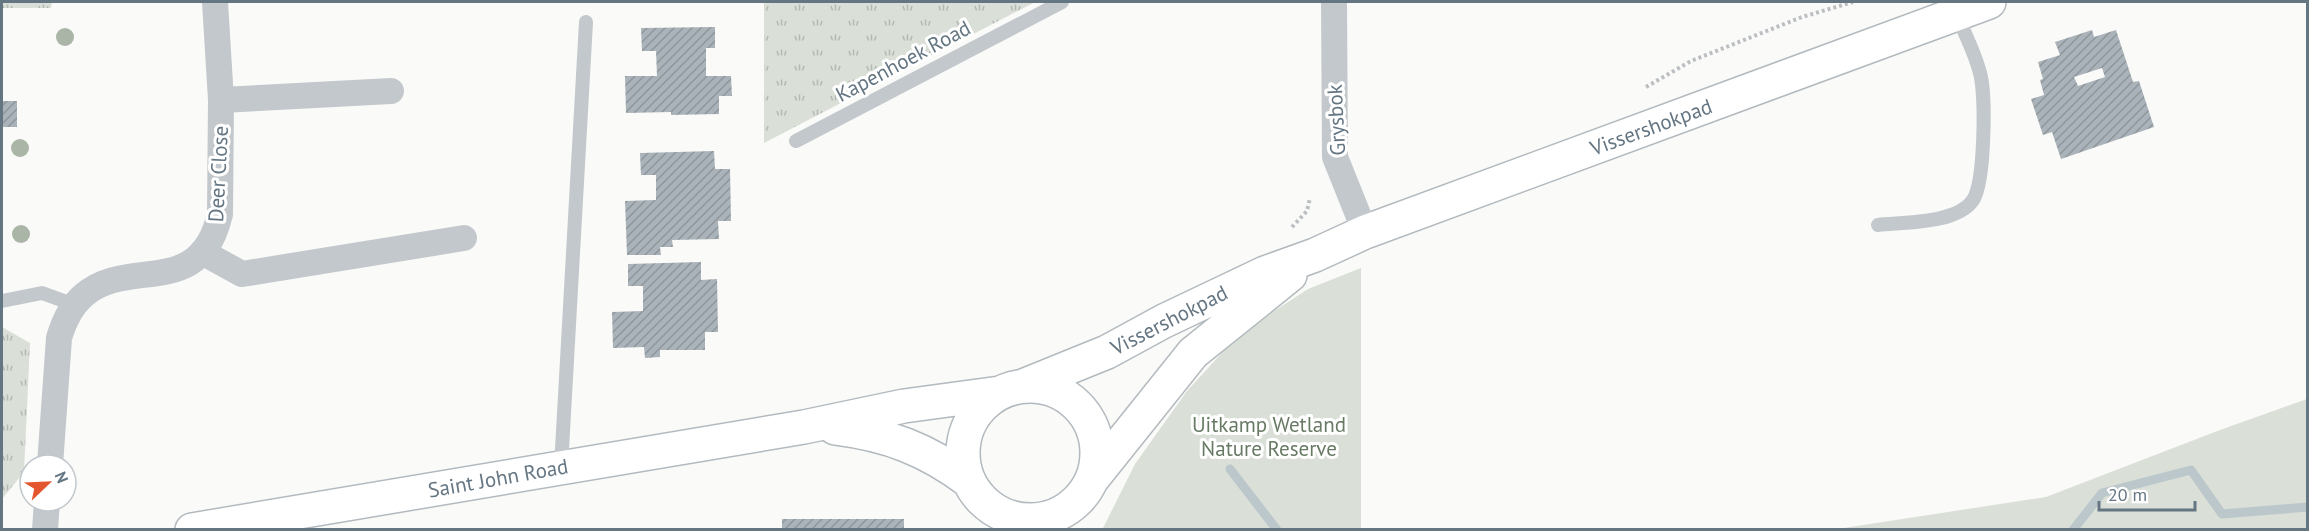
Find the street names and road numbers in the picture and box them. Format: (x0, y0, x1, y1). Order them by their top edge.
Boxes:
street label: Kapenhoek Road (831, 14, 975, 108)
street label: Grysbok (1321, 84, 1351, 156)
street label: Vissershokpad (1585, 92, 1716, 162)
street label: Deer Close (202, 125, 234, 223)
street label: Vissershokpad (1105, 279, 1232, 361)
street label: Saint John Road (426, 452, 570, 504)

